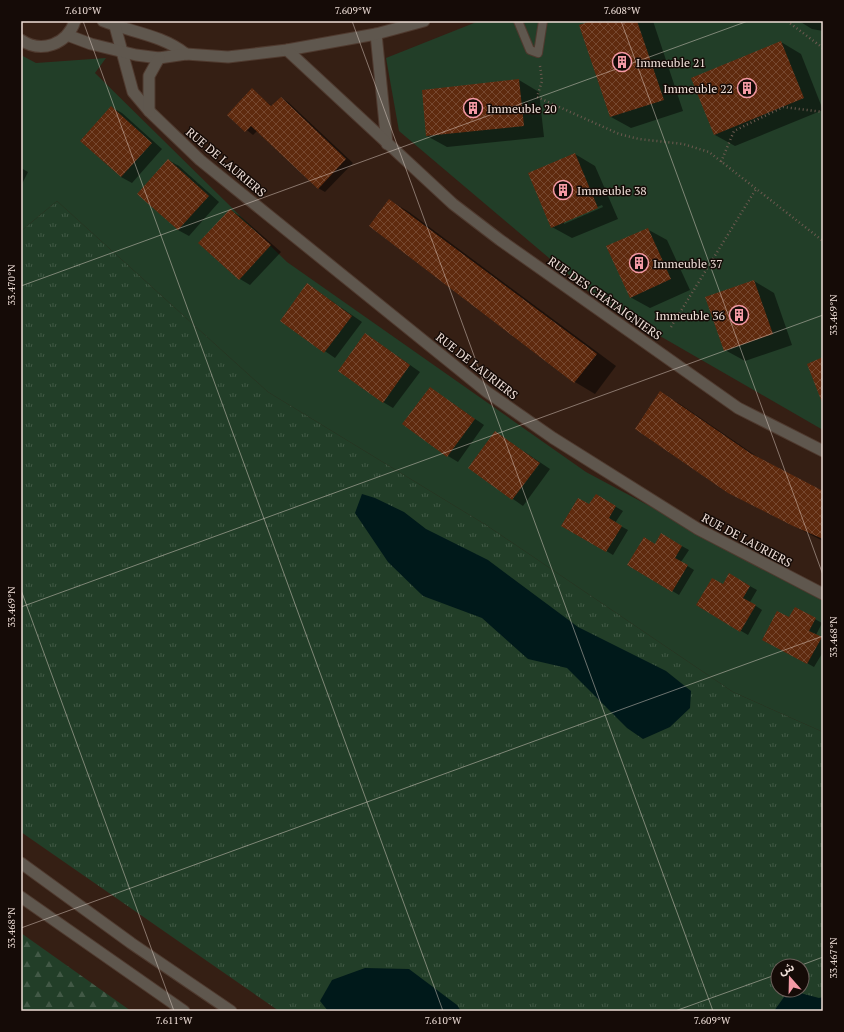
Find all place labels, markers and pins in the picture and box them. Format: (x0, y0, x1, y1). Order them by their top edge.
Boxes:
building icon: Immeuble 21 (611, 51, 633, 73)
place label: Immeuble 21 (636, 55, 706, 70)
building icon: Immeuble 22 (736, 77, 758, 99)
place label: Immeuble 22 (663, 81, 733, 96)
building icon: Immeuble 20 (462, 97, 484, 119)
place label: Immeuble 20 (487, 101, 557, 116)
building icon: Immeuble 38 (552, 179, 574, 201)
place label: Immeuble 38 (577, 183, 647, 198)
building icon: Immeuble 37 (628, 252, 650, 274)
place label: Immeuble 37 (653, 256, 723, 271)
building icon: Immeuble 36 (728, 304, 750, 326)
place label: Immeuble 36 (655, 308, 726, 323)

